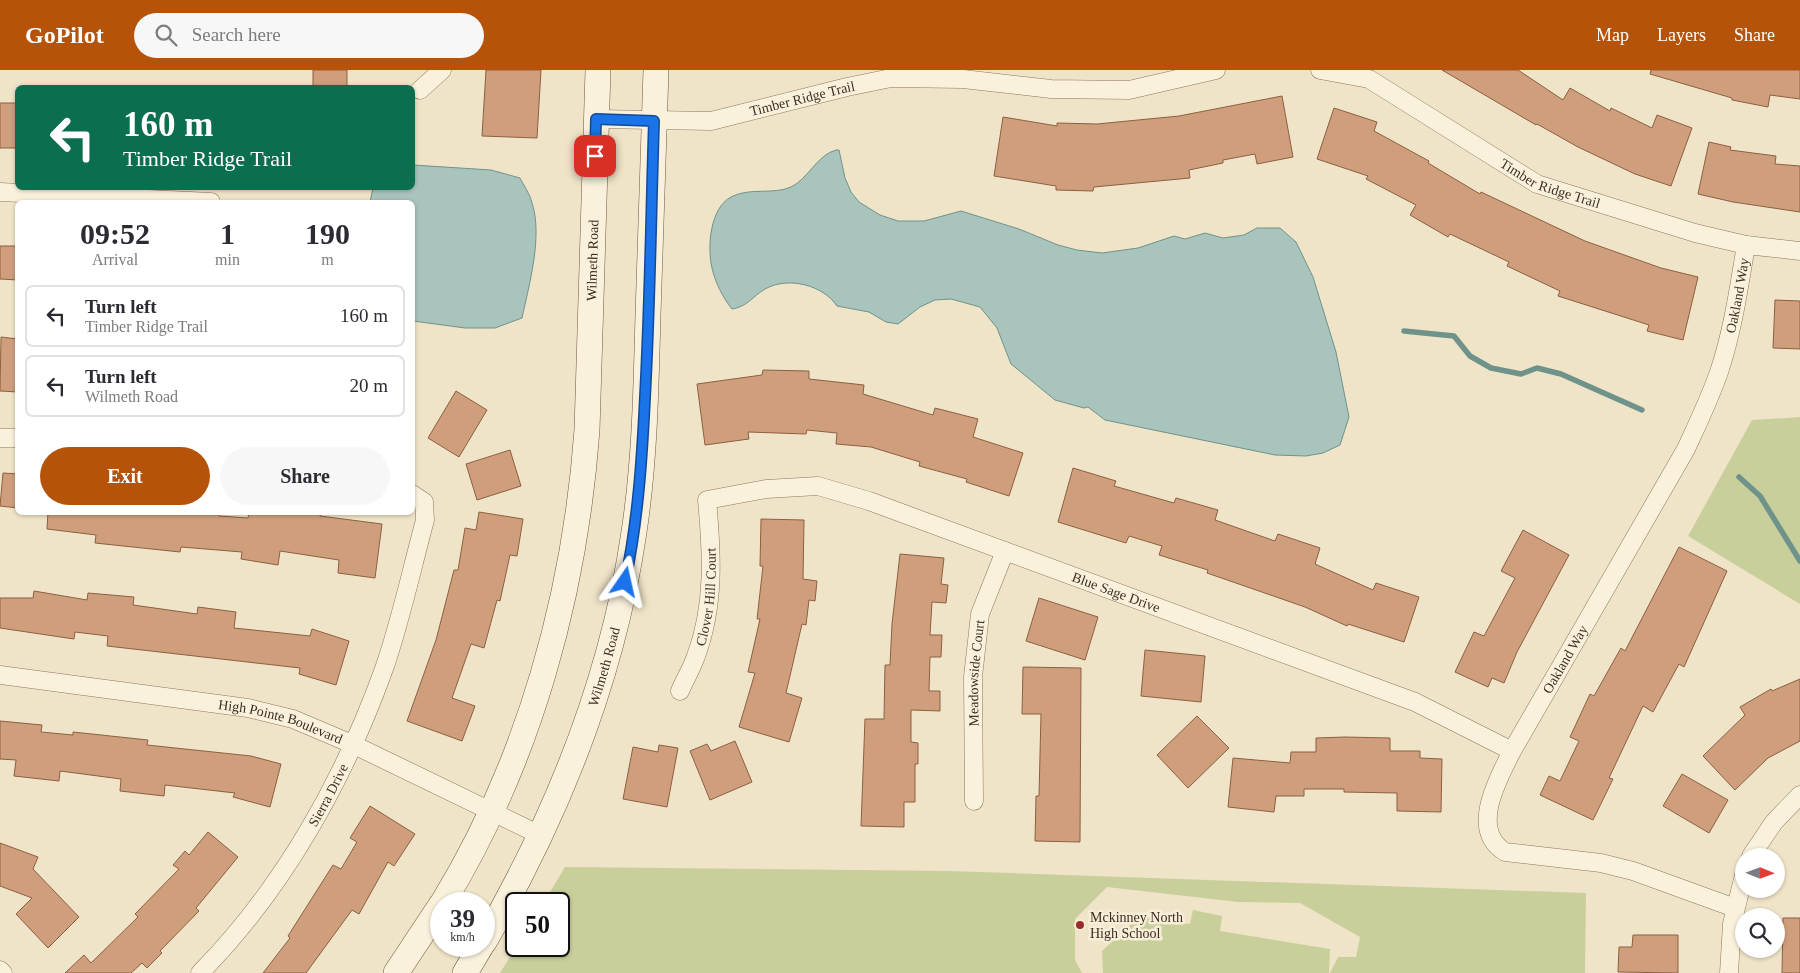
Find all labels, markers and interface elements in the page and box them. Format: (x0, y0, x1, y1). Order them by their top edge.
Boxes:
search box (134, 13, 484, 58)
icon: search (152, 21, 180, 49)
text: GoPilot (25, 22, 104, 48)
text: Search here (192, 24, 281, 45)
text: Map (1596, 25, 1629, 45)
text: Layers (1657, 25, 1706, 45)
text: Share (1734, 25, 1775, 45)
street label: Timber Ridge Trail (748, 78, 856, 119)
icon: left (40, 105, 105, 170)
text: 160 m (123, 105, 213, 144)
pin (574, 135, 616, 177)
icon: arrive (581, 142, 609, 170)
text: Timber Ridge Trail (123, 146, 292, 171)
street label: Timber Ridge Trail (1498, 156, 1602, 211)
text: 09:52 (80, 217, 150, 250)
text: 1 (220, 217, 235, 250)
text: 190 (305, 217, 350, 250)
street label: Wilmeth Road (583, 219, 601, 301)
text: Arrival (92, 251, 138, 268)
text: min (215, 251, 240, 268)
text: m (321, 251, 334, 268)
street label: Oakland Way (1723, 257, 1751, 335)
text: Turn left (85, 296, 157, 317)
icon: left (42, 302, 70, 330)
text: 160 m (340, 305, 388, 326)
text: Timber Ridge Trail (85, 318, 208, 335)
text: Turn left (85, 366, 157, 387)
icon: left (42, 372, 70, 400)
text: 20 m (349, 375, 388, 396)
text: Wilmeth Road (85, 388, 178, 405)
button: Exit (40, 447, 210, 505)
button: Share (220, 447, 390, 505)
street label: Clover Hill Court (692, 547, 718, 648)
position arrow (598, 555, 650, 607)
street label: Blue Sage Drive (1070, 569, 1162, 615)
street label: Meadowside Court (965, 619, 987, 727)
street label: Oakland Way (1539, 623, 1590, 696)
street label: Wilmeth Road (585, 626, 622, 708)
street label: High Pointe Boulevard (218, 697, 345, 747)
street label: Sierra Drive (305, 761, 351, 829)
north arrow (1735, 848, 1785, 898)
map controls (1735, 848, 1785, 958)
speed limit sign: 50 (505, 892, 570, 957)
text: 39 (450, 905, 475, 932)
button: search (1735, 908, 1785, 958)
place label: Mckinney North High School (1090, 910, 1183, 941)
marker: Mckinney North High School (1074, 919, 1086, 931)
text: km/h (450, 930, 475, 944)

